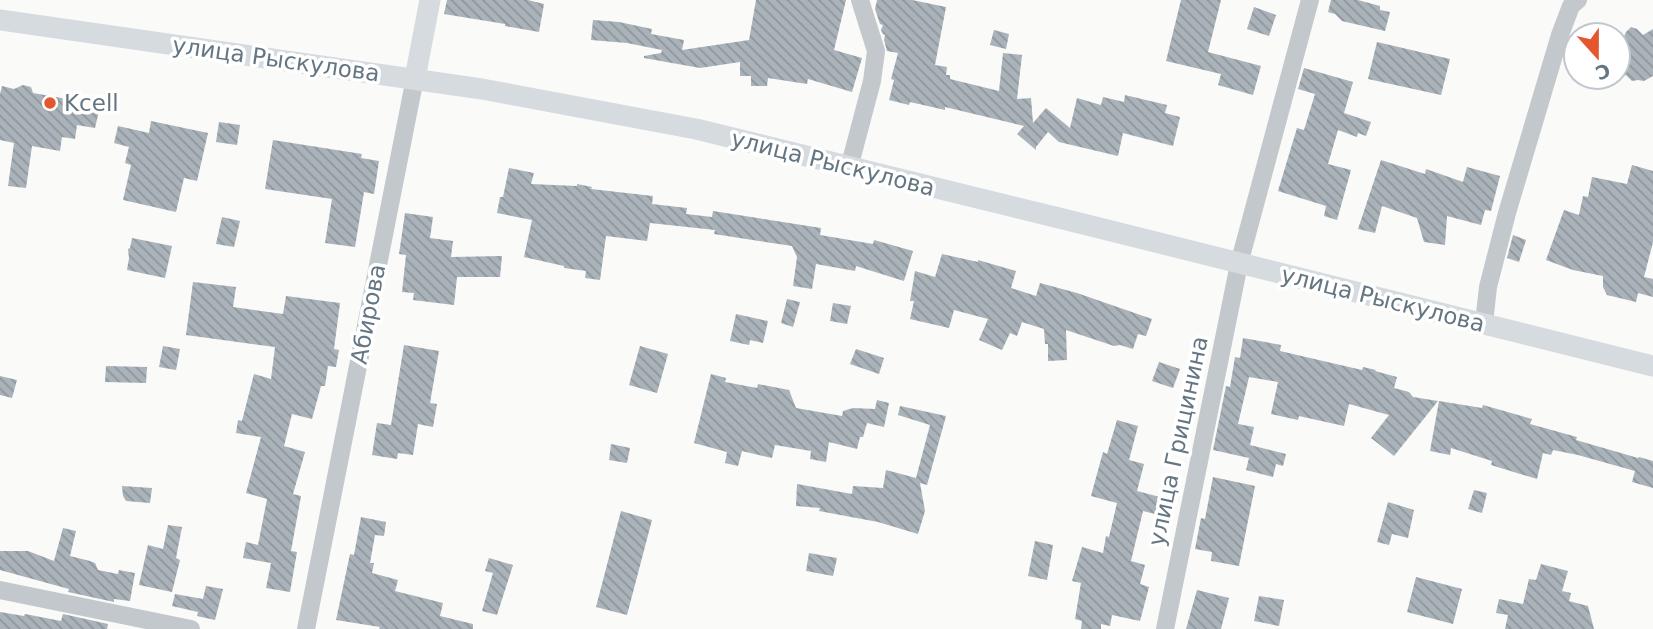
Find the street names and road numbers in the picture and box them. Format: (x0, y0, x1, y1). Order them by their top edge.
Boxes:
street label: улица Рыскулова (171, 32, 381, 86)
street label: улица Рыскулова (728, 125, 938, 201)
street label: улица Рыскулова (1278, 261, 1488, 337)
street label: Абирова (346, 262, 390, 366)
street label: улица Грицинина (1143, 334, 1213, 548)

